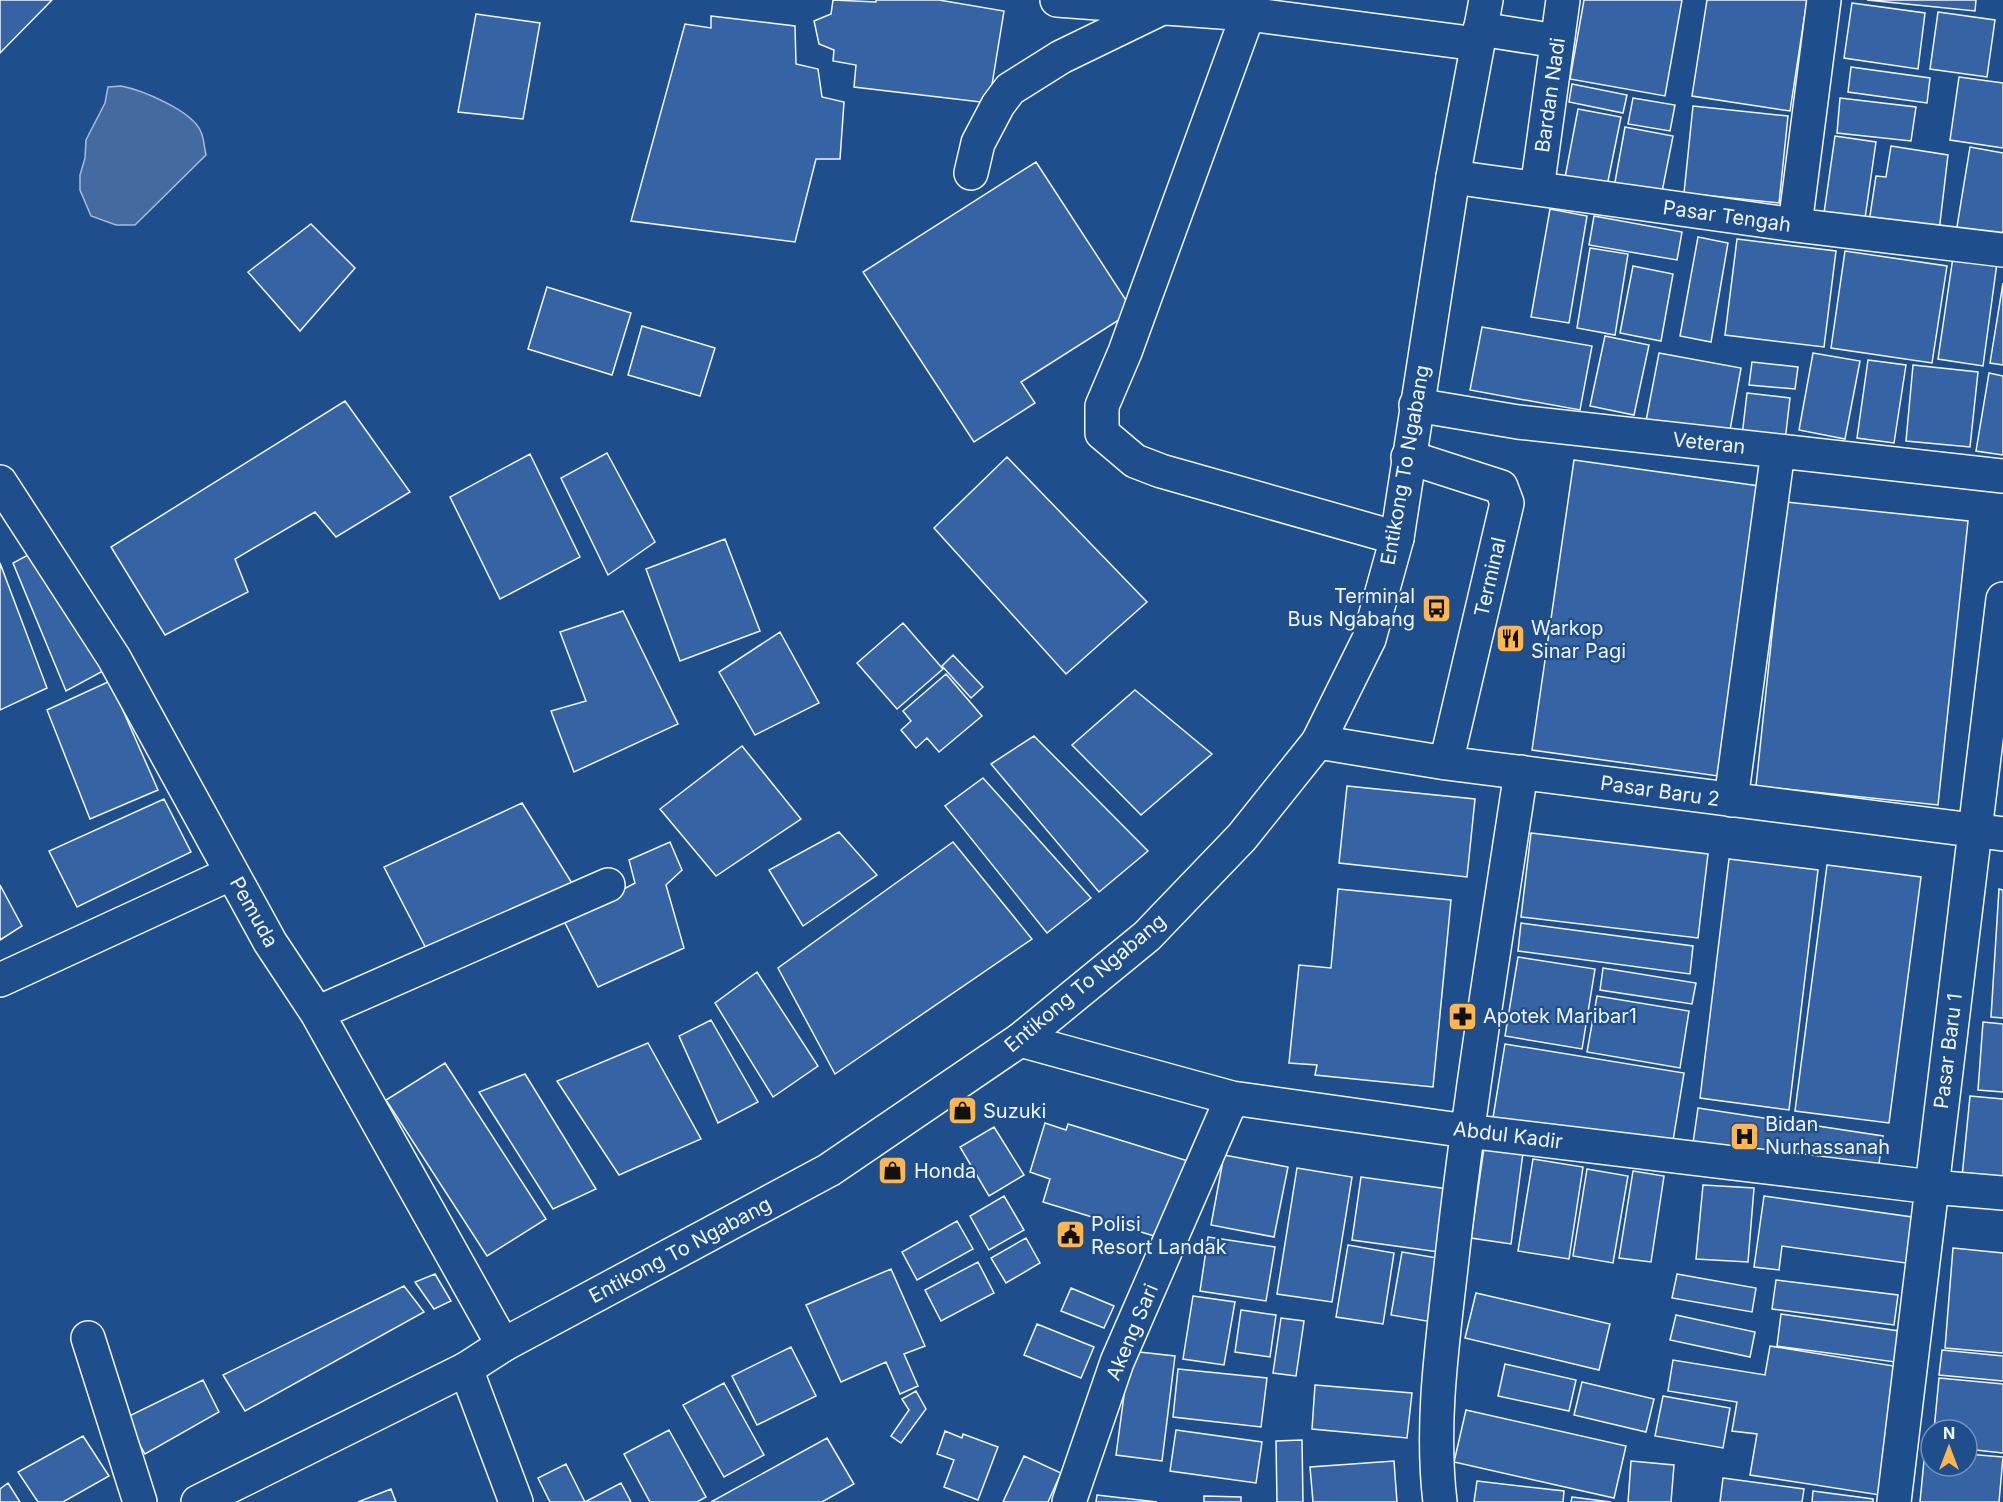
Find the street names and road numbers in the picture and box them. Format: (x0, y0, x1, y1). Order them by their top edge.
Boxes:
street label: Bardan Nadi (1530, 36, 1570, 154)
street label: Pasar Tengah (1661, 195, 1793, 237)
street label: Entikong To Ngabang (1376, 363, 1434, 567)
street label: Veteran (1671, 427, 1747, 459)
street label: Terminal (1469, 535, 1511, 619)
street label: Pasar Baru 2 (1599, 771, 1721, 811)
street label: Pemuda (225, 872, 283, 952)
street label: Entikong To Ngabang (1000, 909, 1170, 1057)
street label: Pasar Baru 1 (1929, 992, 1967, 1110)
street label: Abdul Kadir (1452, 1116, 1564, 1154)
street label: Entikong To Ngabang (585, 1192, 775, 1308)
street label: Akeng Sari (1101, 1280, 1163, 1384)

